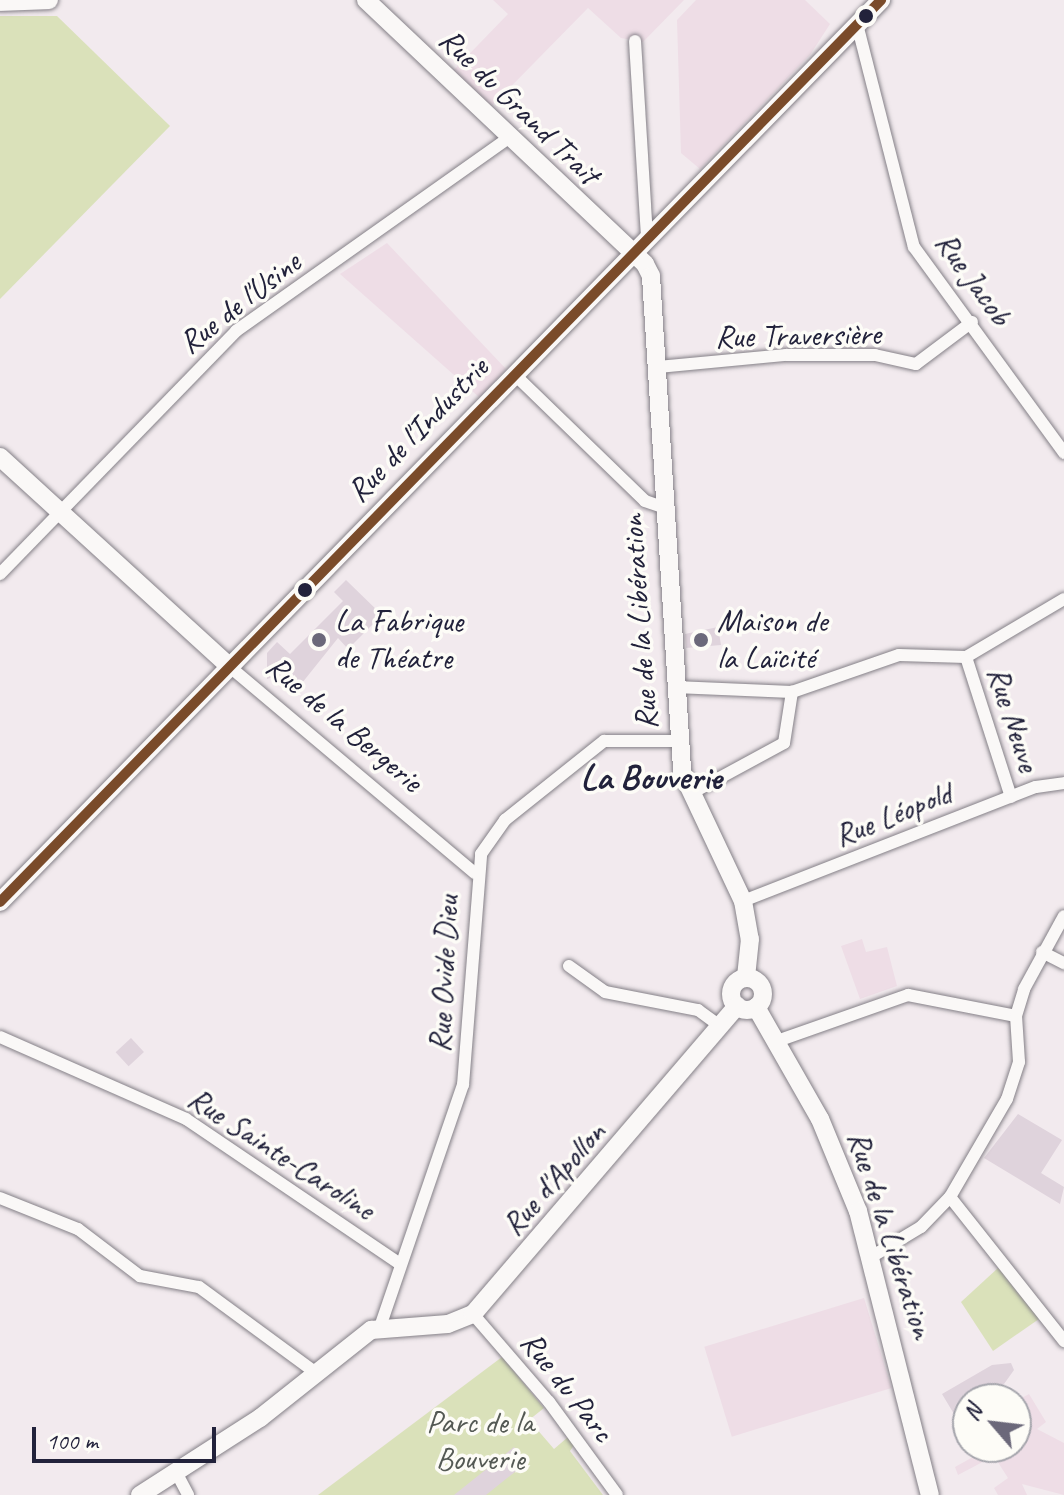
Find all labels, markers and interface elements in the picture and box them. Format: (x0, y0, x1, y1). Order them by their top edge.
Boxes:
unlabelled marker (858, 8, 874, 24)
street label: Rue du Grand Trait (431, 21, 607, 193)
street label: Rue Jacob (926, 225, 1020, 333)
street label: Rue de l'Usine (172, 244, 308, 362)
street label: Rue Traversière (715, 315, 881, 357)
street label: Rue de l'Industrie (339, 349, 497, 511)
street label: Rue de la Libération (613, 513, 667, 731)
unlabelled marker (297, 582, 313, 598)
place label: La Fabrique de Théatre (335, 603, 464, 678)
place label: Maison de la Laïcité (717, 603, 827, 678)
marker: La Fabrique de Théatre (310, 631, 328, 649)
marker: Maison de la Laïcité (692, 631, 710, 649)
street label: Rue de la Bergerie (258, 647, 430, 801)
street label: Rue Neuve (978, 661, 1048, 777)
district label: La Bouverie (580, 756, 722, 800)
street label: Rue Léopold (829, 774, 957, 856)
street label: Rue Ovide Dieu (421, 894, 467, 1054)
street label: Rue Sainte-Caroline (180, 1079, 382, 1229)
street label: Rue d'Apollon (494, 1114, 614, 1244)
street label: Rue de la Libération (838, 1126, 942, 1344)
street label: Rue du Parc (512, 1325, 622, 1449)
north arrow (952, 1383, 1032, 1463)
text: N (957, 1400, 988, 1425)
park label: Parc de la Bouverie (426, 1404, 534, 1479)
scale bar (36, 1411, 220, 1461)
text: 100 m (46, 1426, 98, 1456)

